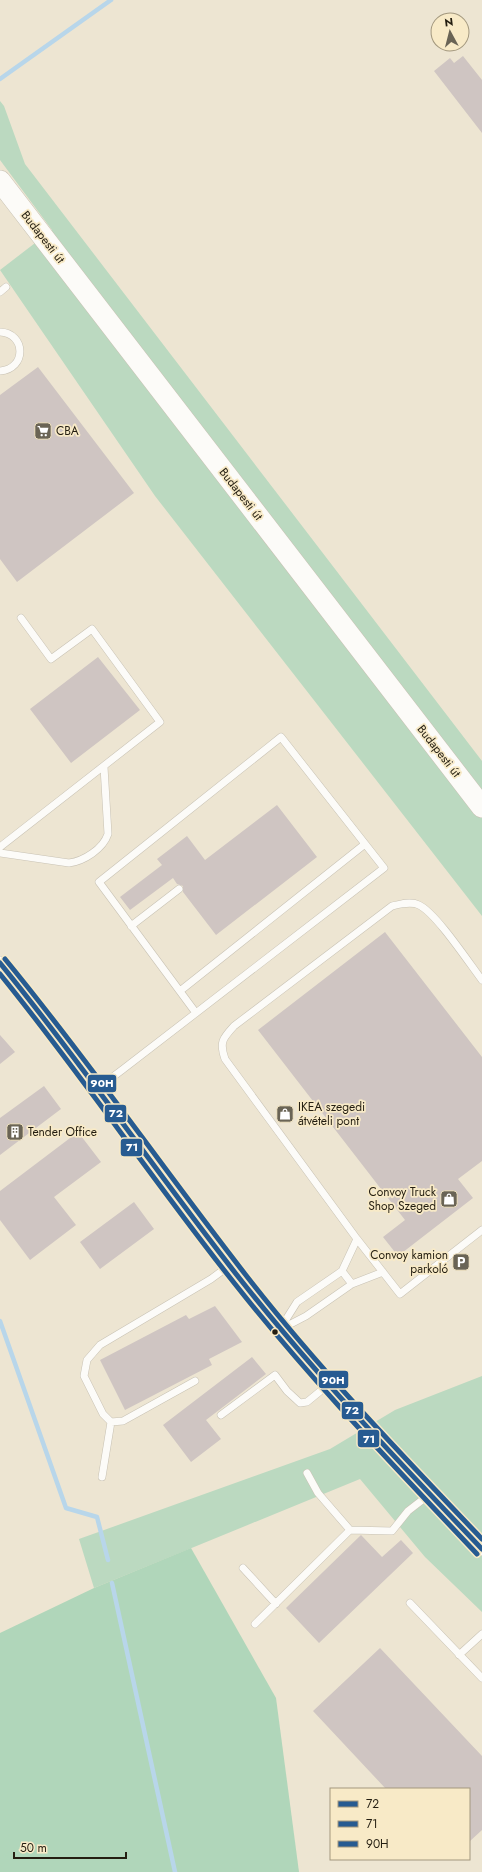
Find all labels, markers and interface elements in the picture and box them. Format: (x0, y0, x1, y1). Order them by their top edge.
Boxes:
north arrow (430, 12, 470, 52)
text: N (443, 14, 454, 31)
street label: Budapesti út (17, 207, 69, 267)
supermarket icon: CBA (33, 421, 53, 441)
place label: CBA (56, 422, 79, 440)
street label: Budapesti út (215, 464, 267, 524)
street label: Budapesti út (413, 721, 465, 781)
line badge: 90H (87, 1074, 117, 1093)
text: 90H (90, 1075, 114, 1091)
place label: IKEA szegedi átvételi pont (298, 1098, 365, 1130)
line badge: 72 (104, 1104, 127, 1123)
shop icon: IKEA szegedi átvételi pont (275, 1104, 295, 1124)
text: 72 (109, 1105, 123, 1121)
building icon: Tender Office (5, 1122, 25, 1142)
place label: Tender Office (28, 1123, 97, 1141)
line badge: 71 (120, 1138, 143, 1157)
text: 71 (126, 1139, 138, 1155)
place label: Convoy Truck Shop Szeged (368, 1183, 437, 1215)
shop icon: Convoy Truck Shop Szeged (439, 1189, 459, 1209)
place label: Convoy kamion parkoló (370, 1246, 448, 1278)
parking icon: Convoy kamion parkoló (451, 1252, 471, 1272)
unlabelled marker (270, 1327, 280, 1337)
line badge: 90H (318, 1370, 349, 1389)
text: 90H (321, 1372, 345, 1388)
line badge: 72 (341, 1401, 364, 1420)
text: 72 (345, 1402, 359, 1418)
line badge: 71 (357, 1429, 380, 1448)
text: 71 (363, 1431, 375, 1447)
legend (330, 1788, 470, 1860)
text: 72 (366, 1795, 379, 1813)
text: 71 (366, 1815, 378, 1833)
scale bar (14, 1834, 126, 1860)
text: 90H (366, 1835, 389, 1853)
text: 50 m (20, 1839, 47, 1857)

